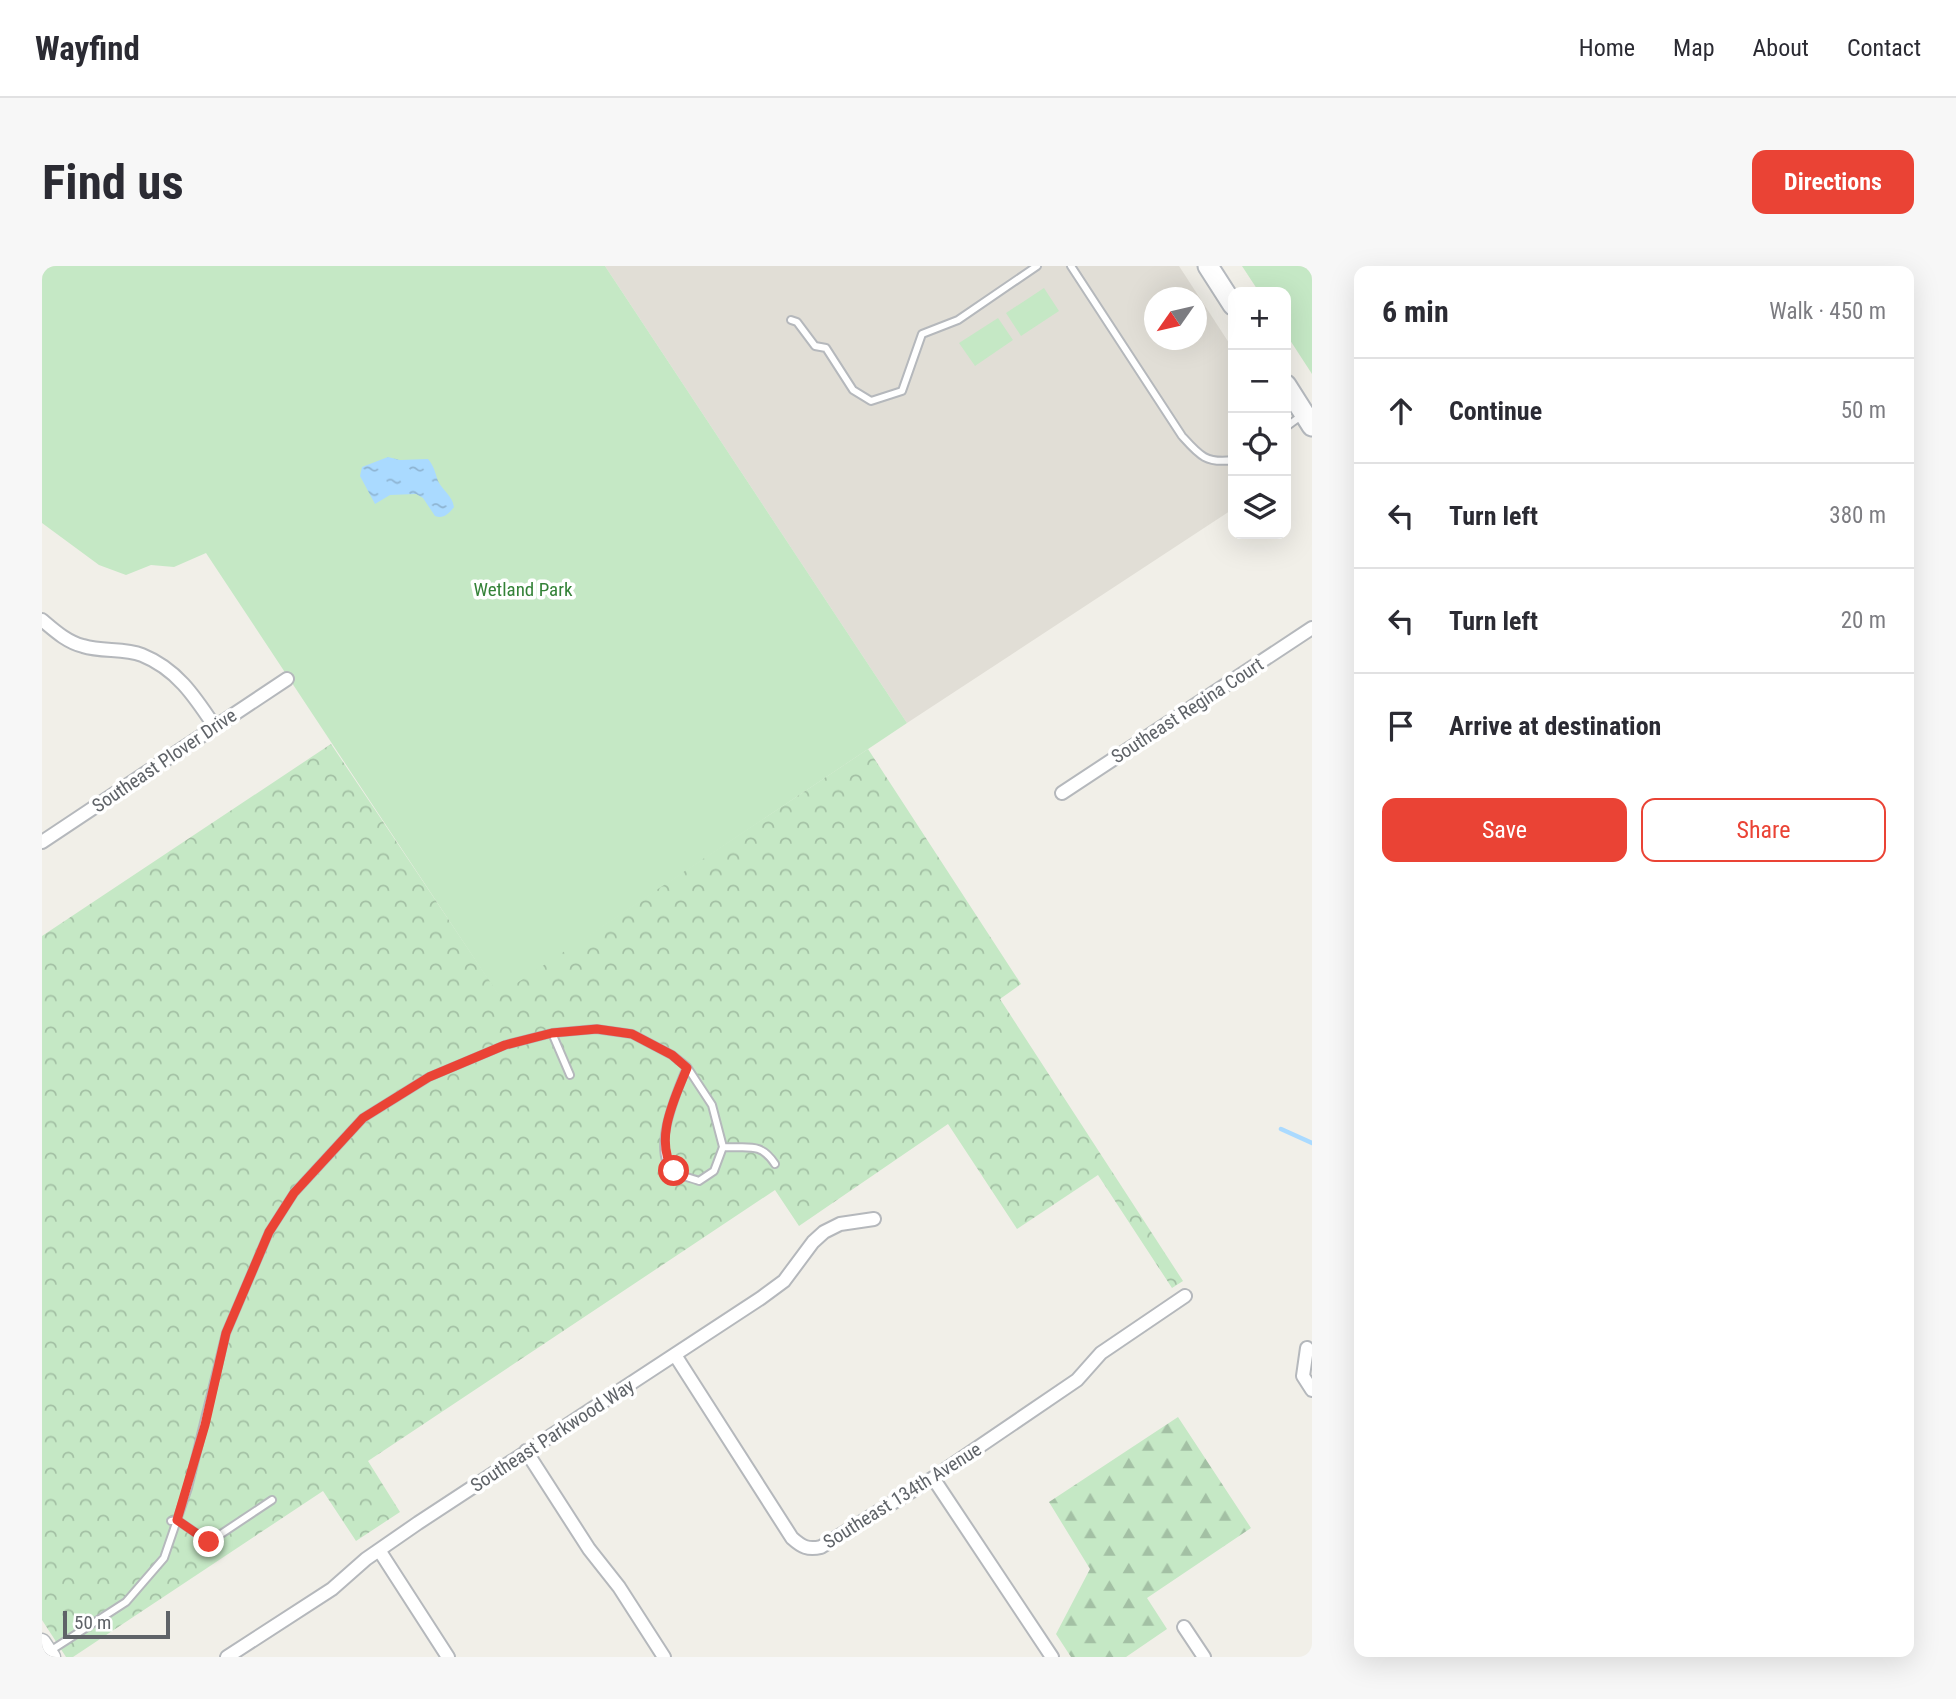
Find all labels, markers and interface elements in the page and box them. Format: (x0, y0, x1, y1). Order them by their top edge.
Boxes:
text: Wayfind (35, 29, 140, 68)
text: Home (1579, 34, 1635, 62)
text: Map (1673, 34, 1715, 62)
text: About (1753, 34, 1809, 62)
text: Contact (1847, 34, 1921, 62)
button: Directions (1752, 150, 1914, 214)
text: Find us (42, 154, 184, 211)
north arrow (1144, 287, 1207, 350)
map controls (1228, 287, 1291, 539)
button: + (1228, 287, 1291, 350)
text: 6 min (1382, 294, 1449, 329)
text: Walk · 450 m (1769, 298, 1886, 325)
button: − (1228, 350, 1291, 413)
icon: ahead (1382, 392, 1420, 430)
text: Continue (1449, 396, 1542, 426)
text: 50 m (1841, 397, 1886, 424)
button: locate (1228, 413, 1291, 476)
button: layers (1228, 476, 1291, 539)
icon: left (1382, 497, 1420, 535)
text: Turn left (1449, 501, 1538, 531)
text: 380 m (1829, 502, 1886, 529)
park label: Wetland Park (473, 578, 573, 601)
icon: left (1382, 602, 1420, 640)
text: Turn left (1449, 606, 1538, 636)
text: 20 m (1841, 607, 1886, 634)
street label: Southeast Regina Court (1107, 653, 1268, 768)
street label: Southeast Plover Drive (88, 704, 241, 817)
icon: arrive (1382, 707, 1420, 745)
text: Arrive at destination (1449, 711, 1661, 741)
button: Save (1382, 798, 1627, 862)
button: Share (1641, 798, 1886, 862)
route start (658, 1155, 689, 1186)
street label: Southeast Parkwood Way (466, 1374, 638, 1497)
street label: Southeast 134th Avenue (819, 1437, 986, 1553)
route end (193, 1526, 224, 1557)
scale bar (63, 1608, 170, 1640)
text: 50 m (74, 1611, 111, 1634)

